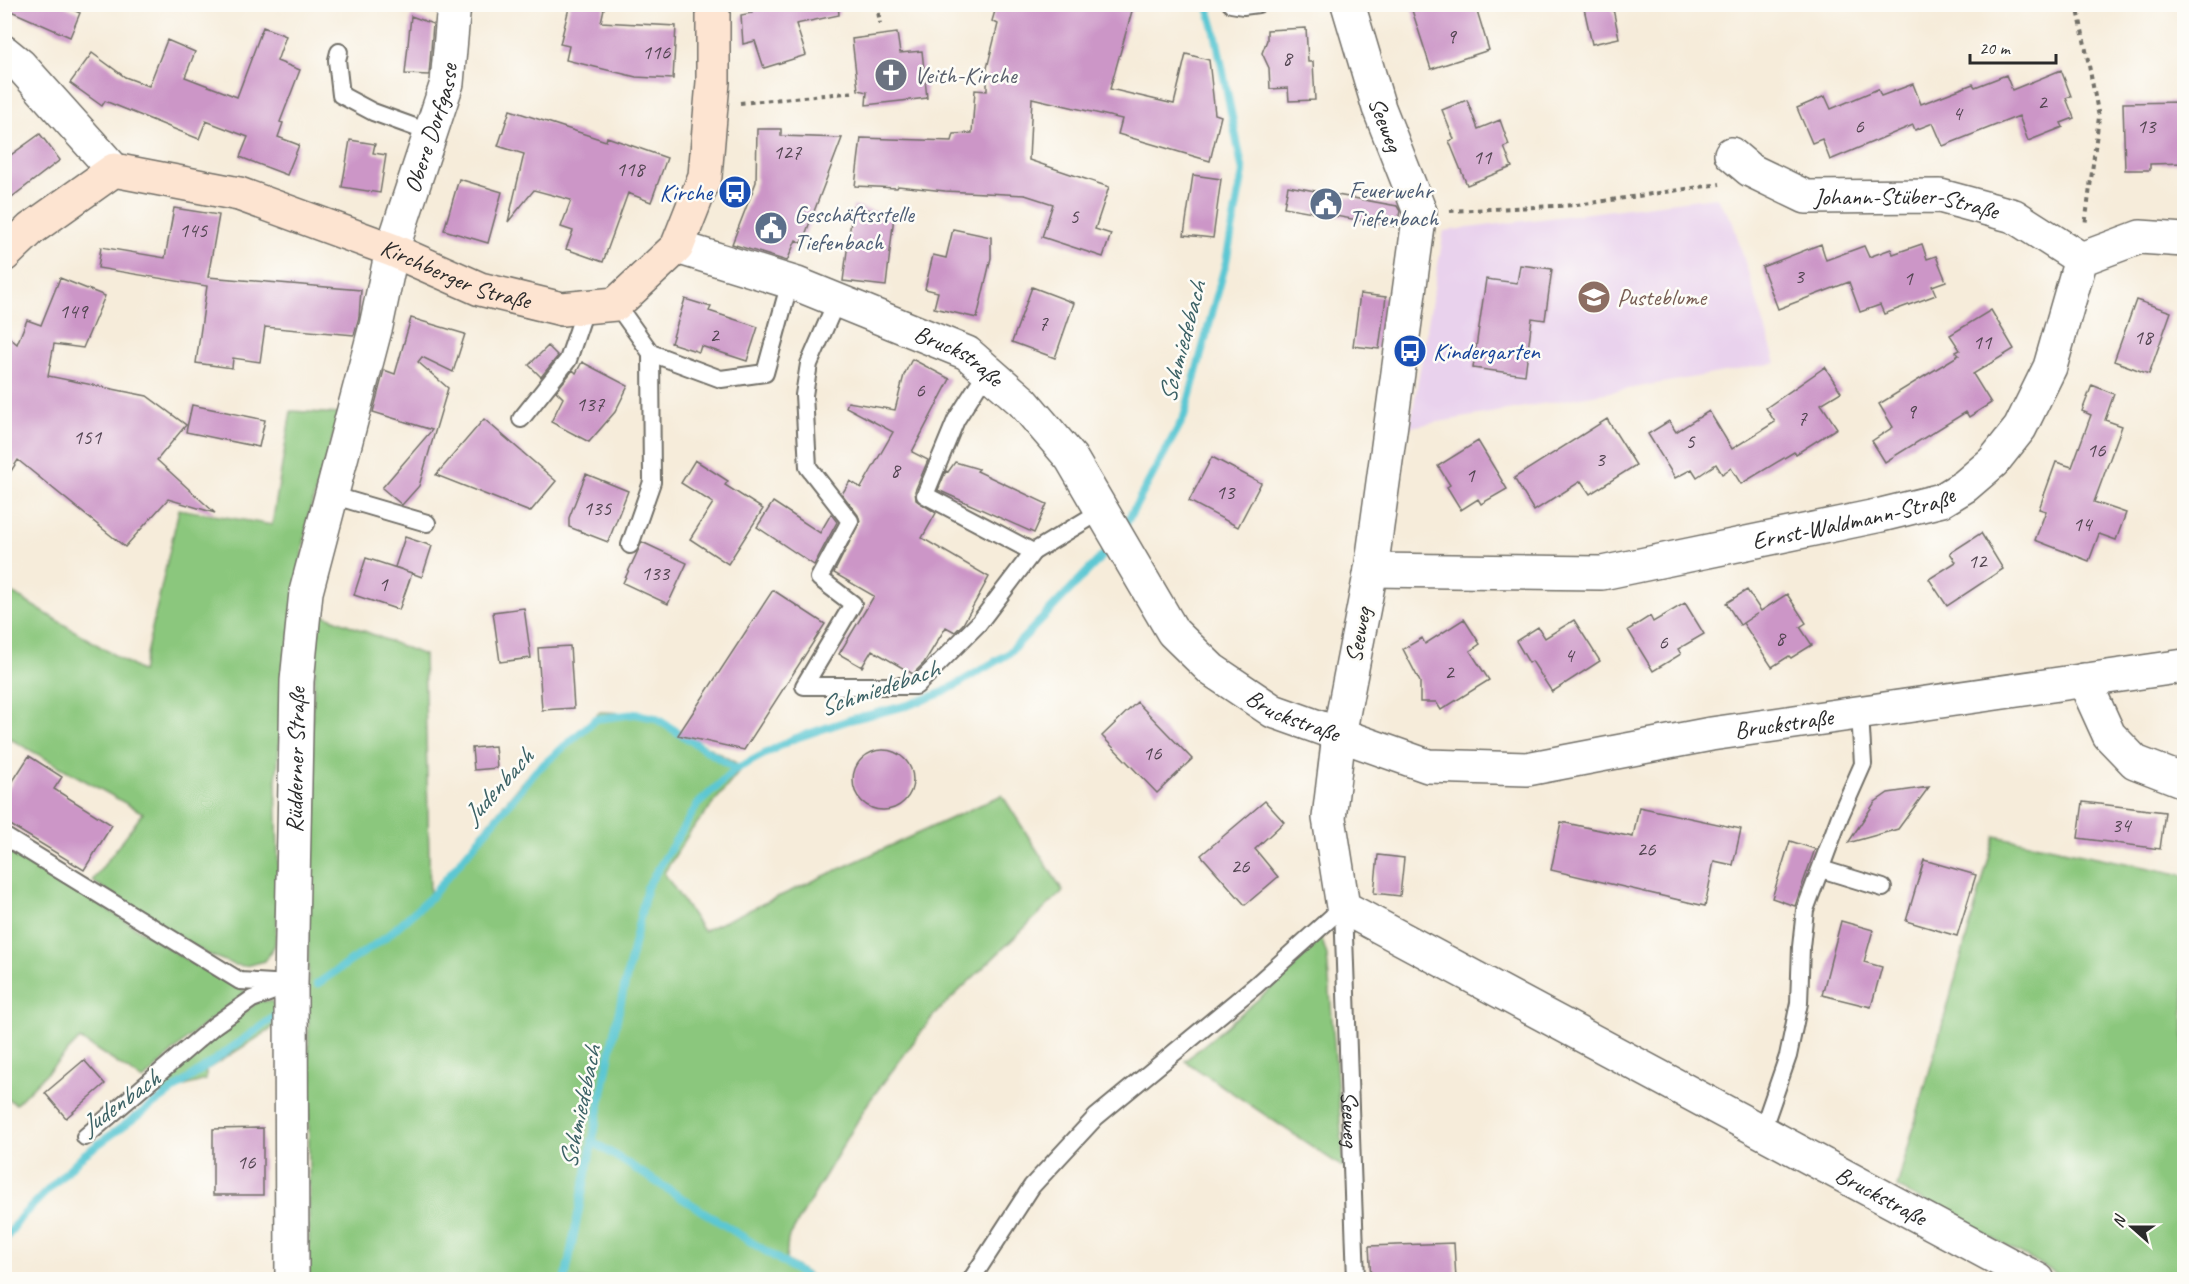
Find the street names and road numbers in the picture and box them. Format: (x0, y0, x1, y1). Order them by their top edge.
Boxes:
street label: Obere Dorfgasse (397, 61, 464, 197)
street label: Seeweg (1362, 94, 1410, 158)
street label: Johann-Stüber-Straße (1813, 181, 2004, 227)
street label: Kirchberger Straße (377, 232, 536, 316)
street label: Bruckstraße (910, 318, 1011, 394)
street label: Ernst-Waldmann-Straße (1749, 480, 1962, 556)
street label: Seeweg (1338, 602, 1378, 665)
street label: Bruckstraße (1240, 682, 1346, 749)
street label: Rüdderner Straße (279, 685, 312, 833)
street label: Bruckstraße (1732, 701, 1837, 745)
street label: Seeweg (1334, 1091, 1366, 1150)
street label: Bruckstraße (1830, 1159, 1934, 1233)

